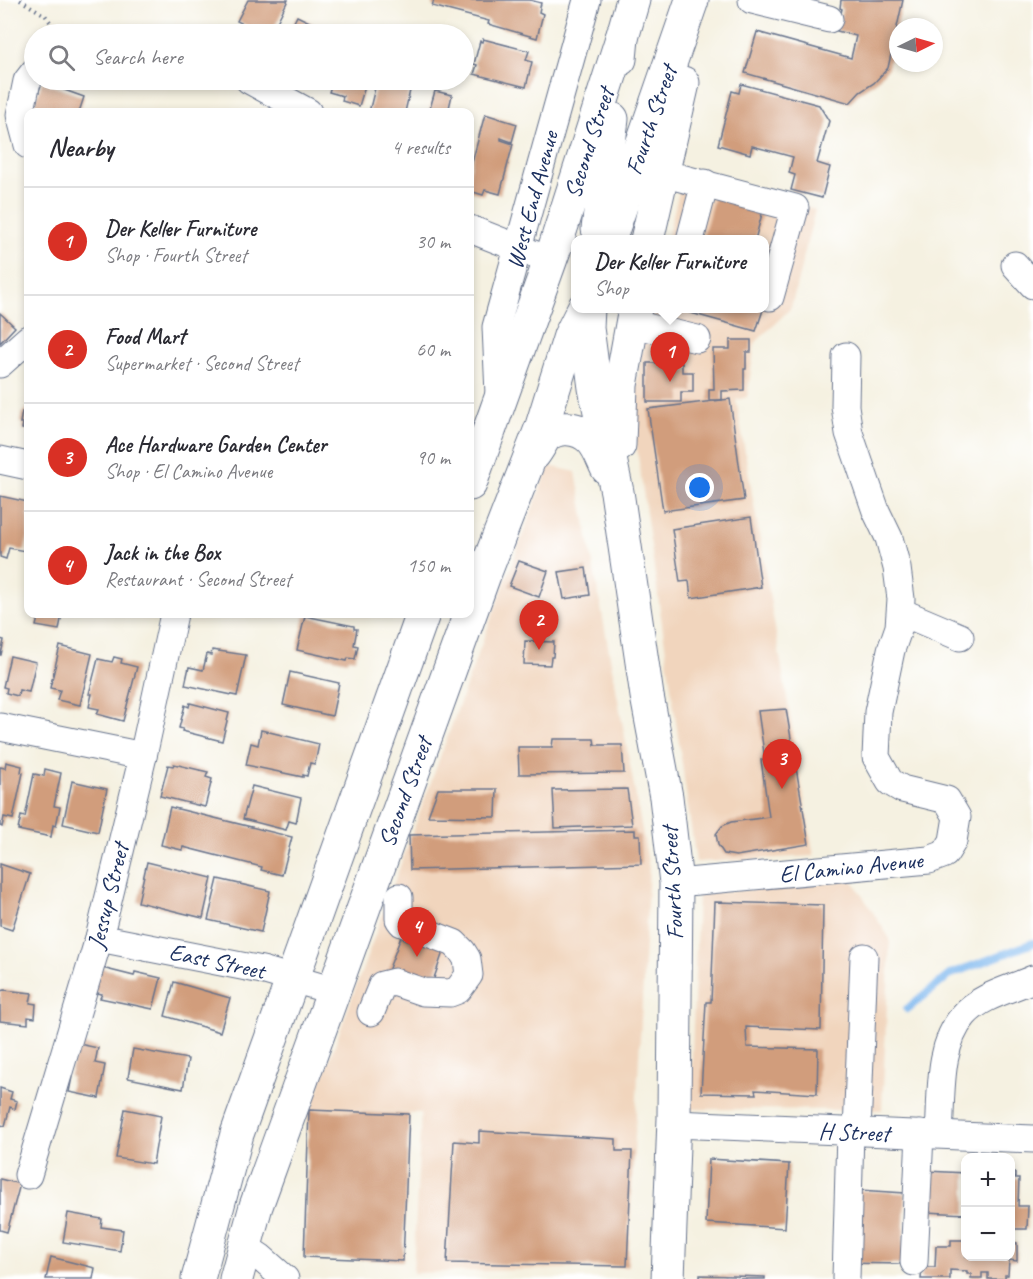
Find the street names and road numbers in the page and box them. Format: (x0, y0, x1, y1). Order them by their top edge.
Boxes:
street label: Fourth Street (618, 59, 685, 178)
street label: Second Street (557, 81, 622, 202)
street label: West End Avenue (499, 126, 565, 272)
street label: Second Street (371, 730, 440, 851)
street label: Fourth Street (654, 823, 690, 940)
street label: Jessup Street (80, 837, 136, 953)
street label: El Camino Avenue (778, 844, 926, 889)
street label: East Street (166, 936, 270, 986)
street label: H Street (818, 1116, 893, 1148)

